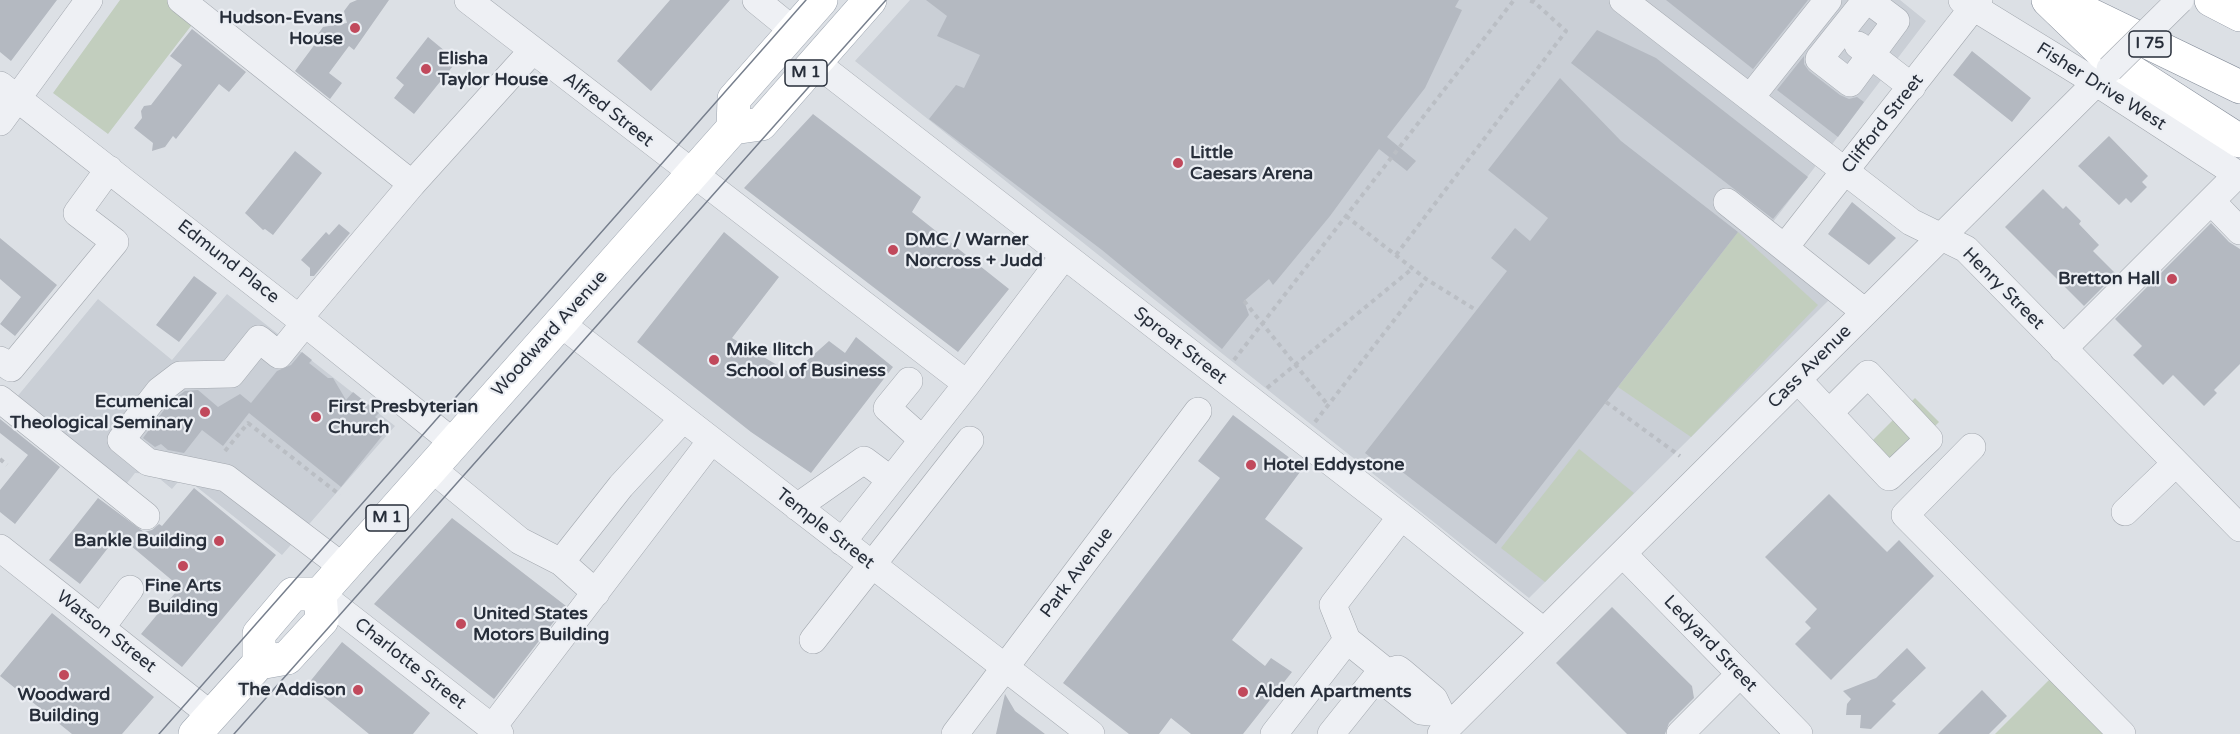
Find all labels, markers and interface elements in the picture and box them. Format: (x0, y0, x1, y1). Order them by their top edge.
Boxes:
place label: Hudson-Evans House (219, 7, 343, 50)
marker: Hudson-Evans House (348, 21, 362, 35)
road number: I 75 (2129, 31, 2171, 57)
street label: Fisher Drive West (2032, 38, 2170, 136)
place label: Elisha Taylor House (438, 48, 548, 90)
road number: M 1 (785, 60, 827, 86)
marker: Elisha Taylor House (419, 62, 433, 76)
street label: Alfred Street (558, 68, 658, 152)
street label: Clifford Street (1838, 70, 1928, 178)
place label: Little Caesars Arena (1190, 142, 1313, 184)
marker: Little Caesars Arena (1171, 156, 1185, 170)
street label: Edmund Place (173, 216, 283, 308)
place label: DMC / Warner Norcross + Judd (905, 229, 1043, 272)
marker: DMC / Warner Norcross + Judd (886, 243, 900, 257)
street label: Henry Street (1957, 243, 2049, 335)
street label: Woodward Avenue (488, 267, 612, 401)
place label: Bretton Hall (2058, 268, 2160, 290)
marker: Bretton Hall (2165, 272, 2179, 286)
street label: Sproat Street (1129, 303, 1231, 389)
street label: Cass Avenue (1764, 321, 1856, 413)
place label: Mike Ilitch School of Business (726, 339, 886, 382)
marker: Mike Ilitch School of Business (707, 353, 721, 367)
place label: Ecumenical Theological Seminary (10, 391, 193, 434)
place label: First Presbyterian Church (328, 396, 478, 438)
marker: Ecumenical Theological Seminary (198, 405, 212, 419)
marker: First Presbyterian Church (309, 410, 323, 424)
place label: Hotel Eddystone (1263, 454, 1404, 476)
marker: Hotel Eddystone (1244, 458, 1258, 472)
street label: Temple Street (772, 484, 878, 574)
road number: M 1 (366, 505, 408, 531)
street label: Park Avenue (1036, 524, 1118, 622)
place label: Bankle Building (74, 530, 207, 552)
marker: Bankle Building (212, 534, 226, 548)
marker: Fine Arts Building (176, 559, 190, 573)
place label: Fine Arts Building (145, 575, 221, 618)
street label: Watson Street (52, 586, 160, 678)
street label: Ledyard Street (1659, 591, 1761, 697)
place label: United States Motors Building (473, 603, 609, 646)
street label: Charlotte Street (350, 614, 470, 714)
marker: United States Motors Building (454, 617, 468, 631)
marker: Woodward Building (57, 668, 71, 682)
place label: The Addison (238, 679, 346, 701)
place label: Alden Apartments (1255, 681, 1412, 703)
marker: The Addison (351, 683, 365, 697)
place label: Woodward Building (18, 684, 110, 726)
marker: Alden Apartments (1236, 685, 1250, 699)

